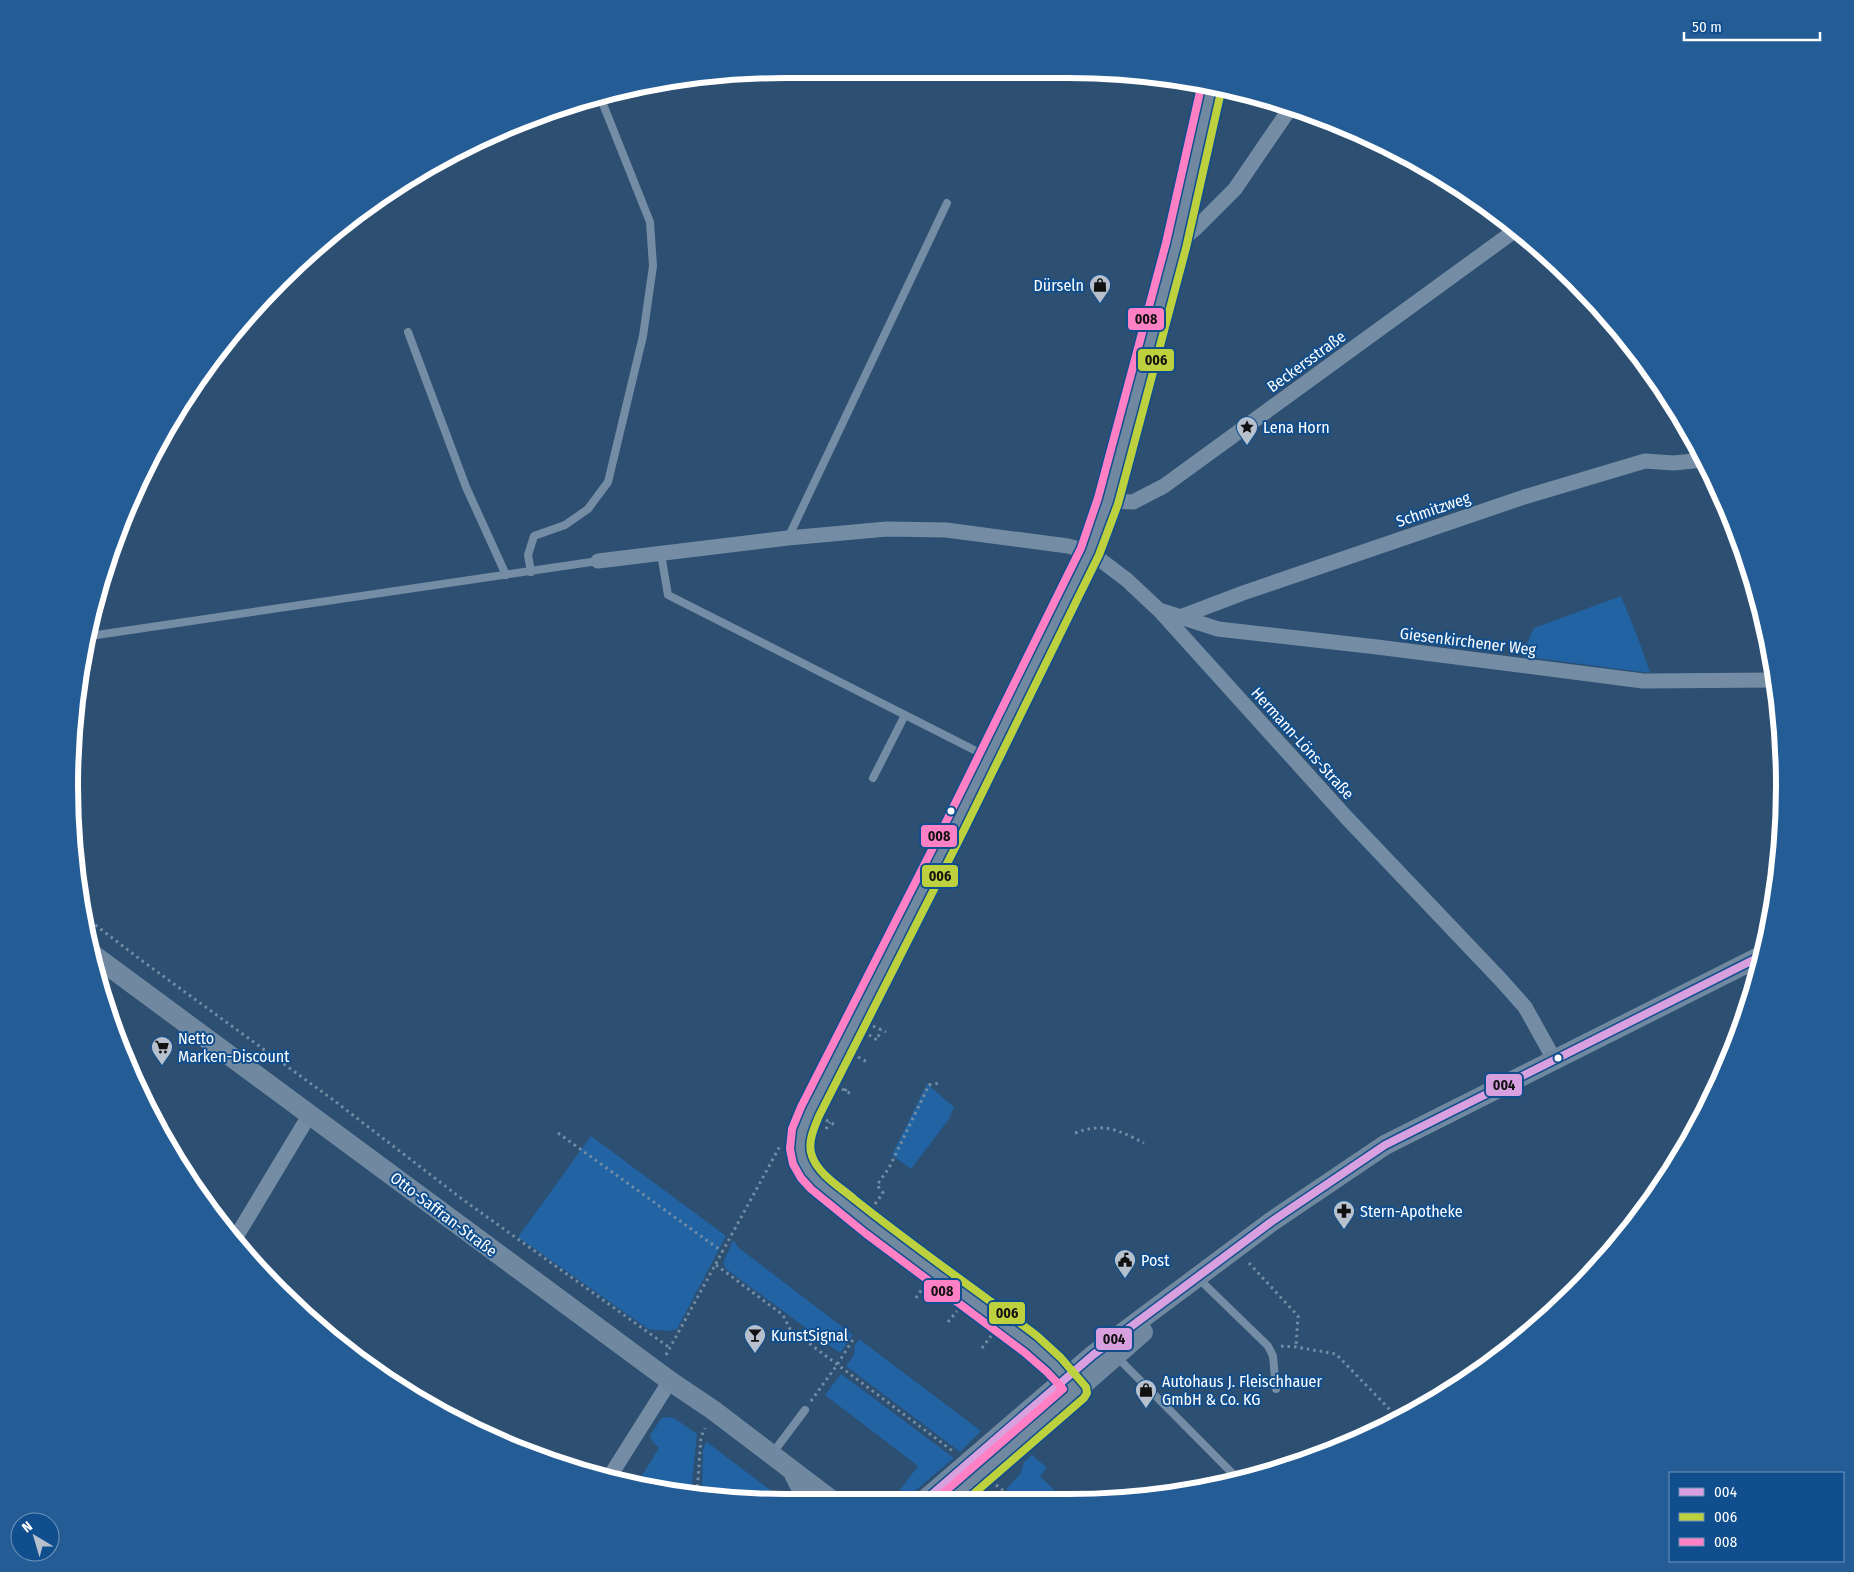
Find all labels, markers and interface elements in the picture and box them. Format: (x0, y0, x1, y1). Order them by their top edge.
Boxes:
scale bar (1684, 10, 1820, 42)
text: 50 m (1692, 18, 1722, 36)
shop icon: Dürseln (1088, 273, 1112, 304)
place label: Dürseln (1034, 276, 1084, 295)
line badge: 008 (1127, 307, 1165, 331)
text: 008 (1135, 311, 1158, 328)
street label: Beckersstraße (1263, 327, 1349, 396)
line badge: 006 (1137, 348, 1175, 372)
text: 006 (1145, 352, 1167, 369)
place icon: Lena Horn (1235, 415, 1259, 446)
place label: Lena Horn (1263, 418, 1330, 437)
street label: Schmitzweg (1394, 488, 1473, 531)
street label: Giesenkirchener Weg (1399, 624, 1538, 659)
street label: Hermann-Löns-Straße (1247, 683, 1358, 803)
unlabelled marker (946, 806, 956, 816)
line badge: 008 (920, 824, 958, 848)
text: 008 (928, 828, 951, 845)
line badge: 006 (921, 864, 959, 888)
text: 006 (929, 868, 951, 885)
place label: Netto Marken-Discount (178, 1029, 290, 1066)
supermarket icon: Netto Marken-Discount (150, 1035, 174, 1066)
unlabelled marker (1553, 1053, 1563, 1063)
line badge: 004 (1485, 1073, 1523, 1097)
text: 004 (1493, 1077, 1515, 1094)
street label: Otto-Saffran-Straße (387, 1168, 501, 1261)
pharmacy icon: Stern-Apotheke (1332, 1199, 1356, 1230)
place label: Stern-Apotheke (1360, 1202, 1463, 1221)
public building icon: Post (1113, 1248, 1137, 1279)
place label: Post (1141, 1251, 1170, 1270)
line badge: 008 (923, 1279, 961, 1303)
text: 008 (931, 1283, 954, 1300)
line badge: 006 (988, 1301, 1026, 1325)
text: 006 (996, 1305, 1018, 1322)
bar icon: KunstSignal (743, 1323, 767, 1354)
place label: KunstSignal (771, 1326, 848, 1345)
line badge: 004 (1095, 1327, 1133, 1351)
text: 004 (1103, 1331, 1125, 1348)
place label: Autohaus J. Fleischhauer GmbH & Co. KG (1162, 1372, 1323, 1409)
shop icon: Autohaus J. Fleischhauer GmbH & Co. KG (1134, 1378, 1158, 1409)
legend (1669, 1472, 1844, 1562)
text: 004 (1714, 1483, 1737, 1501)
text: 006 (1714, 1508, 1737, 1526)
north arrow (10, 1512, 60, 1562)
text: N (19, 1518, 36, 1536)
text: 008 (1714, 1533, 1737, 1551)

